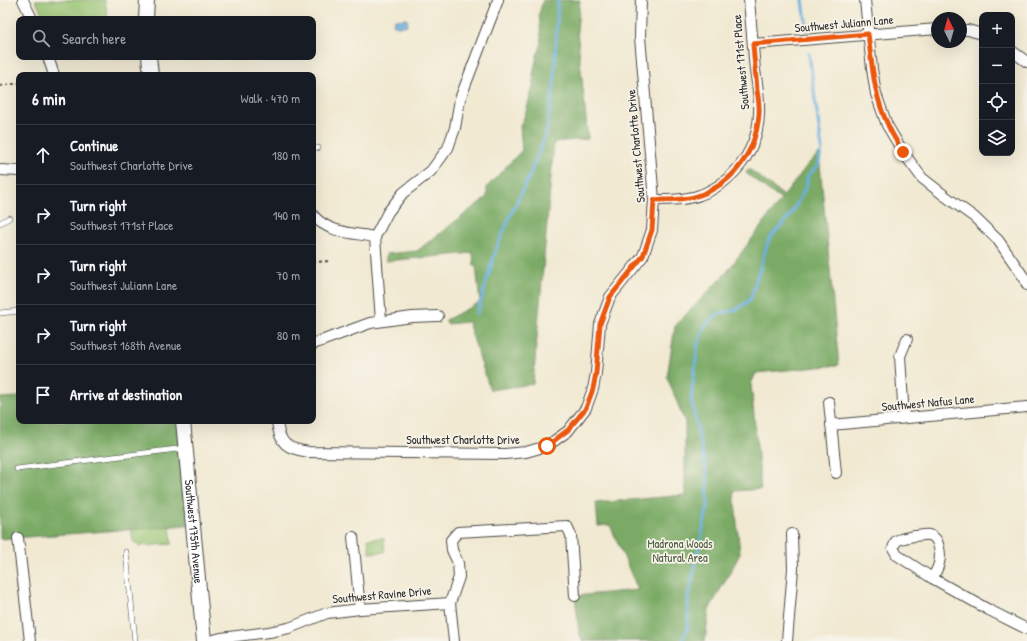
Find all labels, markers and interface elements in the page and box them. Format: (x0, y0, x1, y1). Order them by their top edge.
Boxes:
street label: Southwest Juliann Lane (794, 11, 894, 36)
north arrow (931, 12, 967, 48)
map controls (979, 12, 1015, 156)
button: + (979, 12, 1015, 48)
street label: Southwest 171st Place (728, 14, 753, 110)
search box (16, 16, 316, 60)
icon: search (30, 27, 52, 49)
text: Search here (62, 28, 126, 49)
button: − (979, 48, 1015, 84)
button: locate (979, 84, 1015, 120)
text: 6 min (32, 87, 66, 110)
text: Walk · 470 m (240, 89, 300, 107)
street label: Southwest Charlotte Drive (622, 89, 649, 203)
button: layers (979, 120, 1015, 156)
text: Continue (70, 135, 118, 156)
route end (894, 143, 912, 161)
icon: ahead (32, 144, 54, 166)
text: 180 m (272, 146, 300, 164)
text: Southwest Charlotte Drive (70, 156, 193, 174)
text: Turn right (70, 195, 126, 216)
icon: right (32, 204, 54, 226)
text: 140 m (273, 206, 300, 224)
text: Southwest 171st Place (70, 216, 173, 234)
text: Turn right (70, 255, 126, 276)
icon: right (32, 264, 54, 286)
text: 70 m (276, 266, 300, 284)
text: Southwest Juliann Lane (70, 276, 177, 294)
text: Turn right (70, 315, 126, 336)
icon: right (32, 324, 54, 346)
text: 80 m (277, 326, 300, 344)
text: Southwest 168th Avenue (70, 336, 181, 354)
icon: arrive (32, 384, 54, 406)
text: Arrive at destination (70, 384, 182, 405)
street label: Southwest Nafus Lane (881, 390, 975, 415)
street label: Southwest Charlotte Drive (406, 431, 520, 448)
route start (538, 437, 556, 455)
street label: Southwest 175th Avenue (181, 479, 207, 584)
park label: Madrona Woods Natural Area (647, 535, 713, 566)
street label: Southwest Ravine Drive (332, 582, 432, 607)

